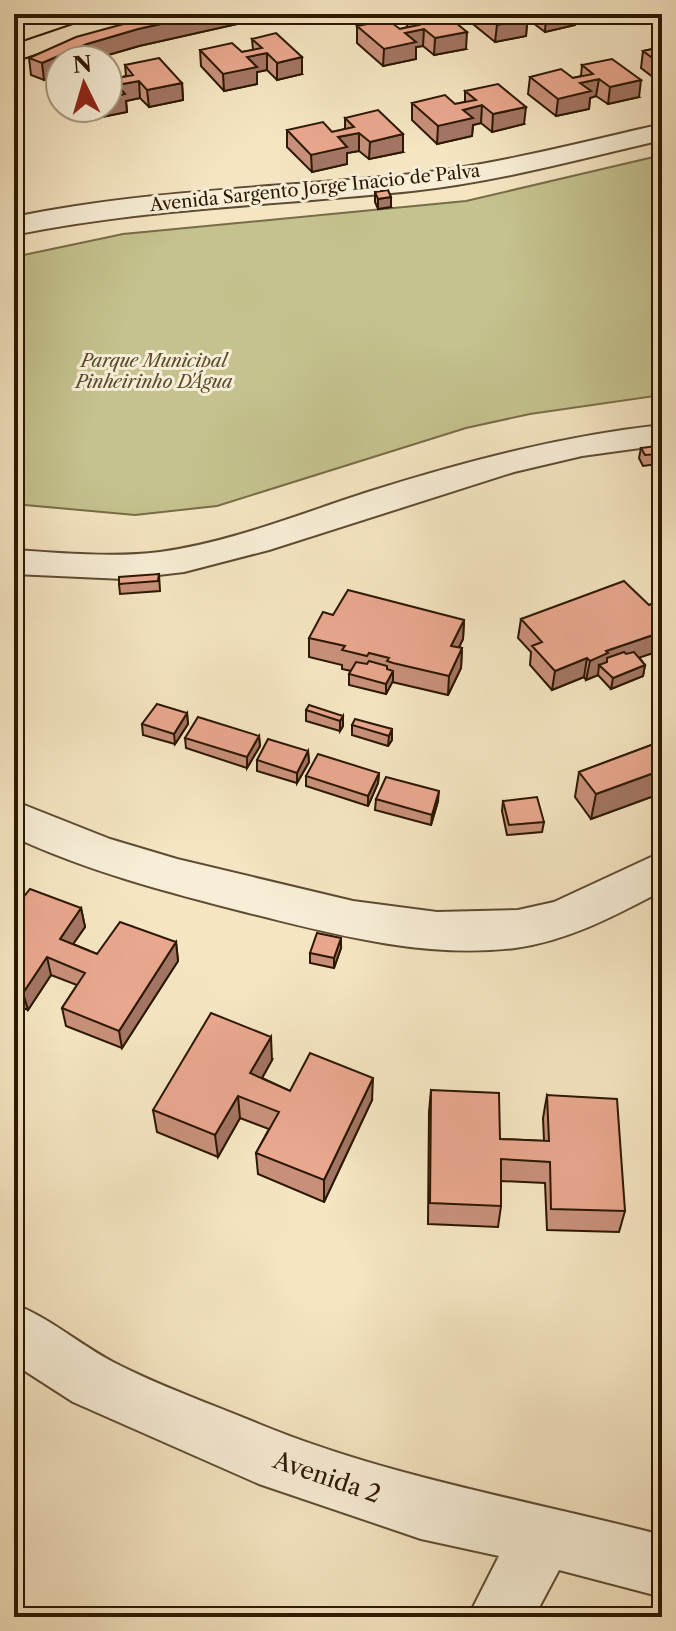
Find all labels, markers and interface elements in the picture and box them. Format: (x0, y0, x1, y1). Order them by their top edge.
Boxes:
north arrow (44, 44, 124, 124)
text: N (72, 50, 93, 79)
street label: Avenida Sargento Jorge Inacio de Palva (148, 160, 482, 216)
park label: Parque Municipal Pinheirinho D'Água (74, 350, 233, 393)
street label: Avenida 2 (269, 1445, 384, 1509)

